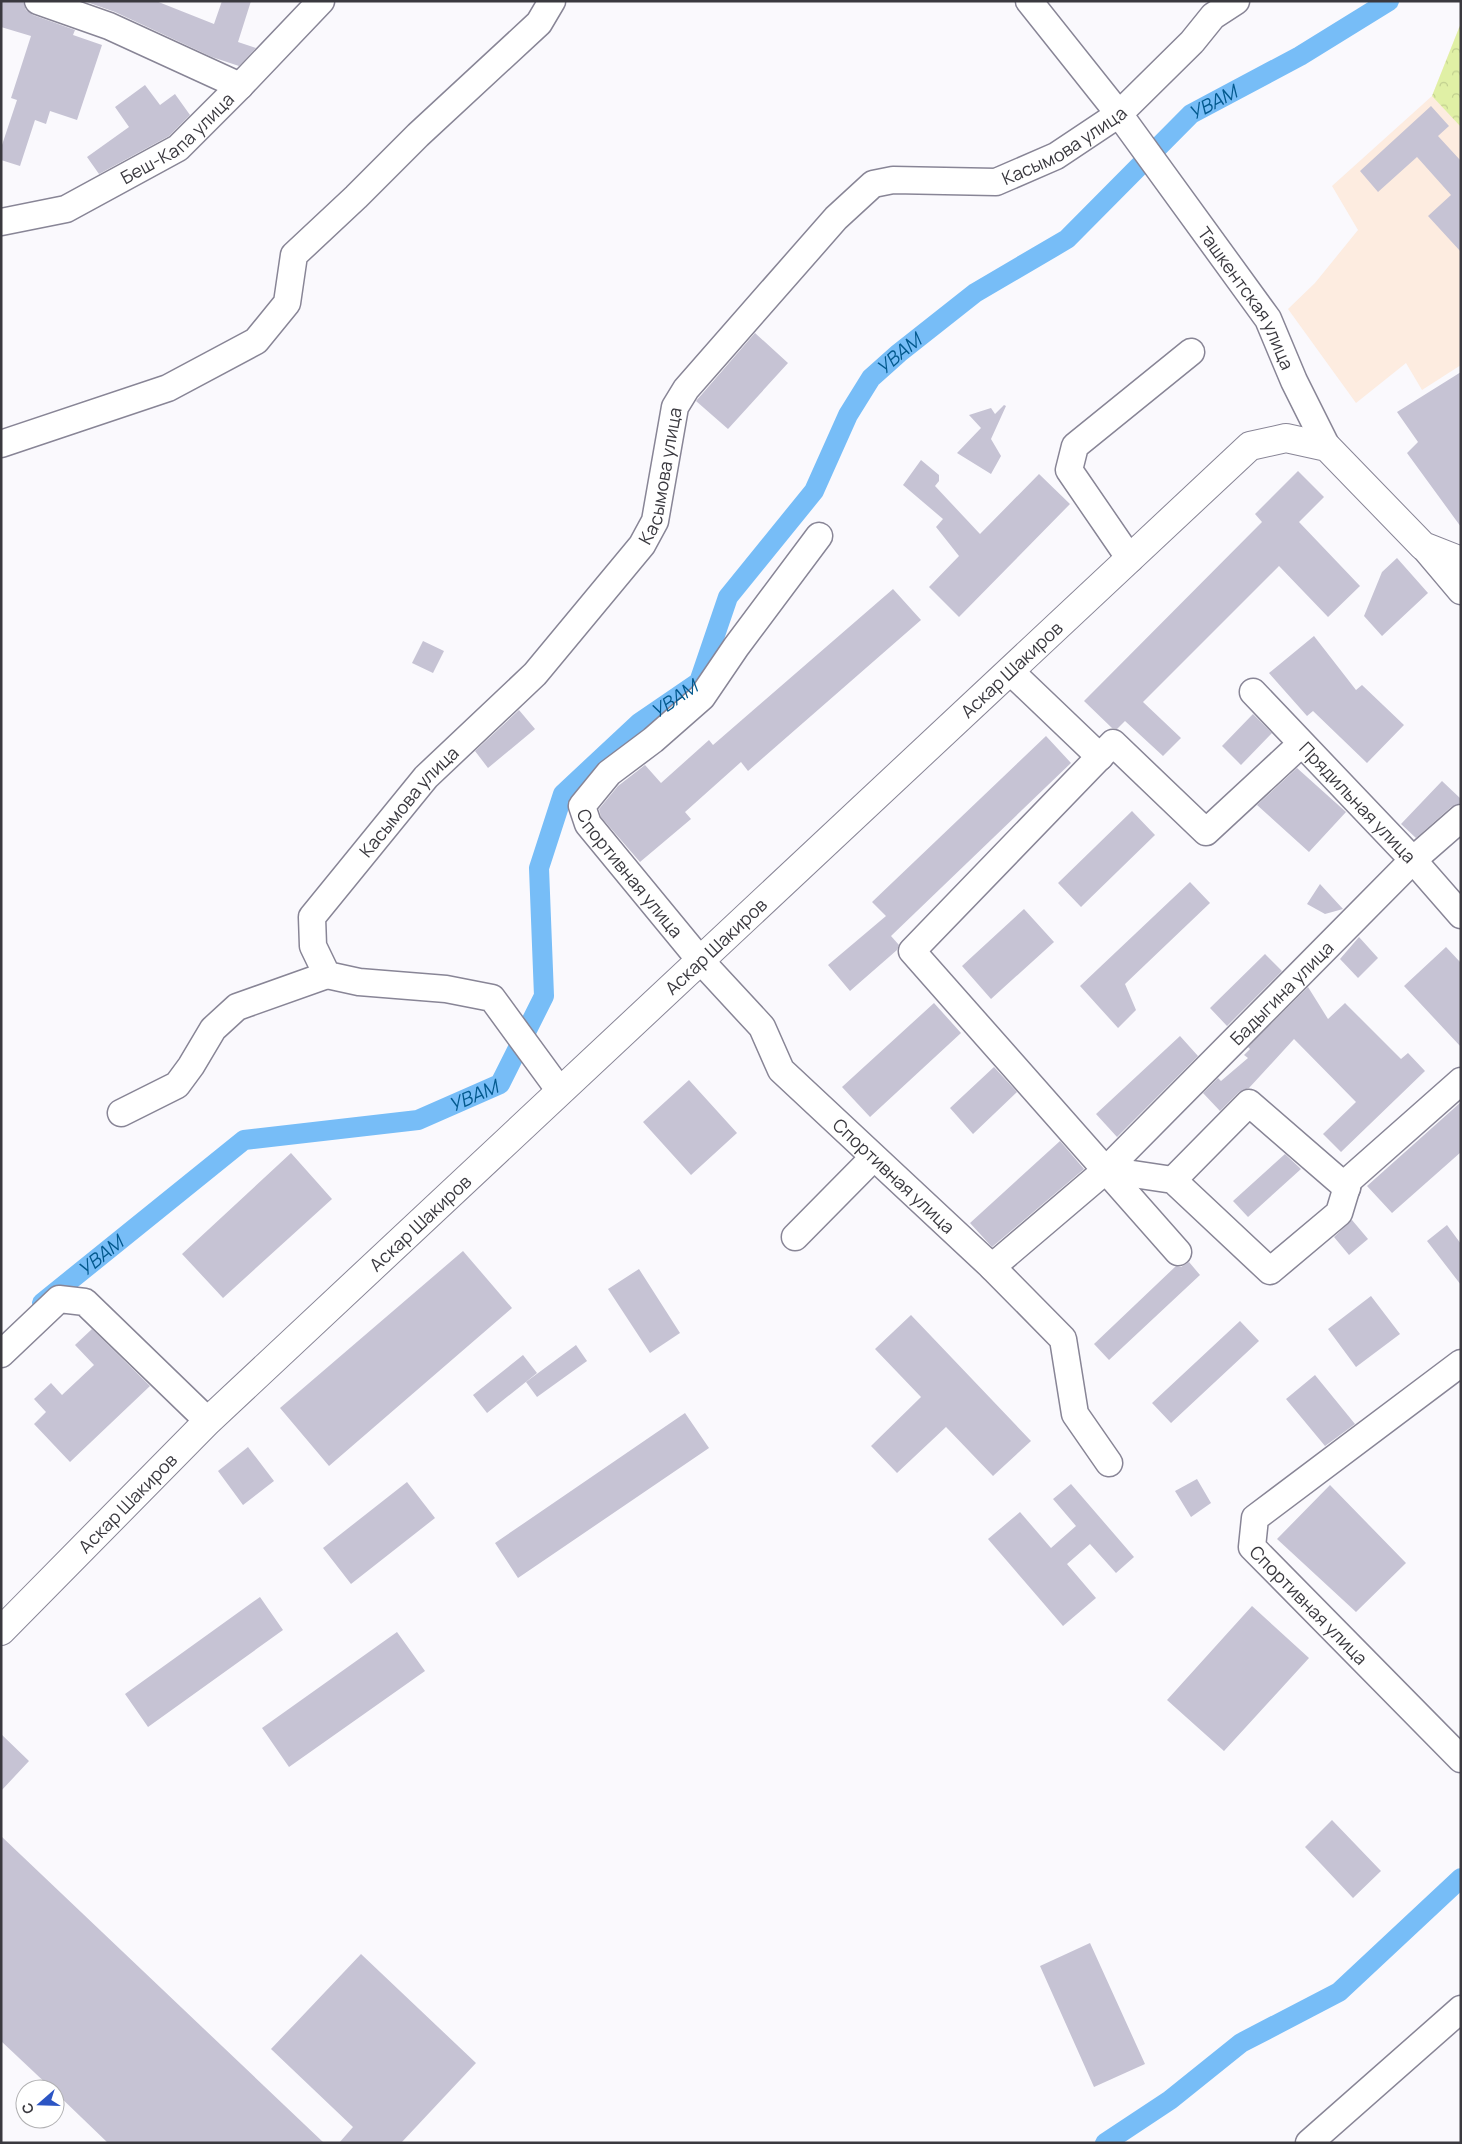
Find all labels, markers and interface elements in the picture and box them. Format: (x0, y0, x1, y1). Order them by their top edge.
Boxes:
water label: УВАМ (1184, 77, 1244, 126)
street label: Беш-Капа улица (116, 87, 239, 189)
street label: Касымова улица (998, 101, 1132, 190)
street label: Ташкентская улица (1193, 222, 1300, 373)
water label: УВАМ (870, 326, 929, 380)
street label: Касымова улица (633, 405, 687, 548)
street label: Аскар Шакиров (955, 616, 1068, 723)
water label: УВАМ (645, 672, 705, 724)
street label: Прядильная улица (1294, 736, 1421, 868)
street label: Касымова улица (354, 741, 463, 862)
street label: Спортивная улица (572, 806, 688, 942)
street label: Аскар Шакиров (660, 892, 772, 1000)
street label: Бадыгина улица (1225, 936, 1338, 1050)
water label: УВАМ (444, 1072, 505, 1118)
street label: Спортивная улица (828, 1113, 960, 1238)
street label: Аскар Шакиров (364, 1169, 476, 1276)
water label: УВАМ (72, 1228, 131, 1282)
street label: Аскар Шакиров (73, 1447, 182, 1558)
street label: Спортивная улица (1245, 1540, 1373, 1670)
north arrow (15, 2079, 65, 2129)
text: С (17, 2101, 38, 2117)

